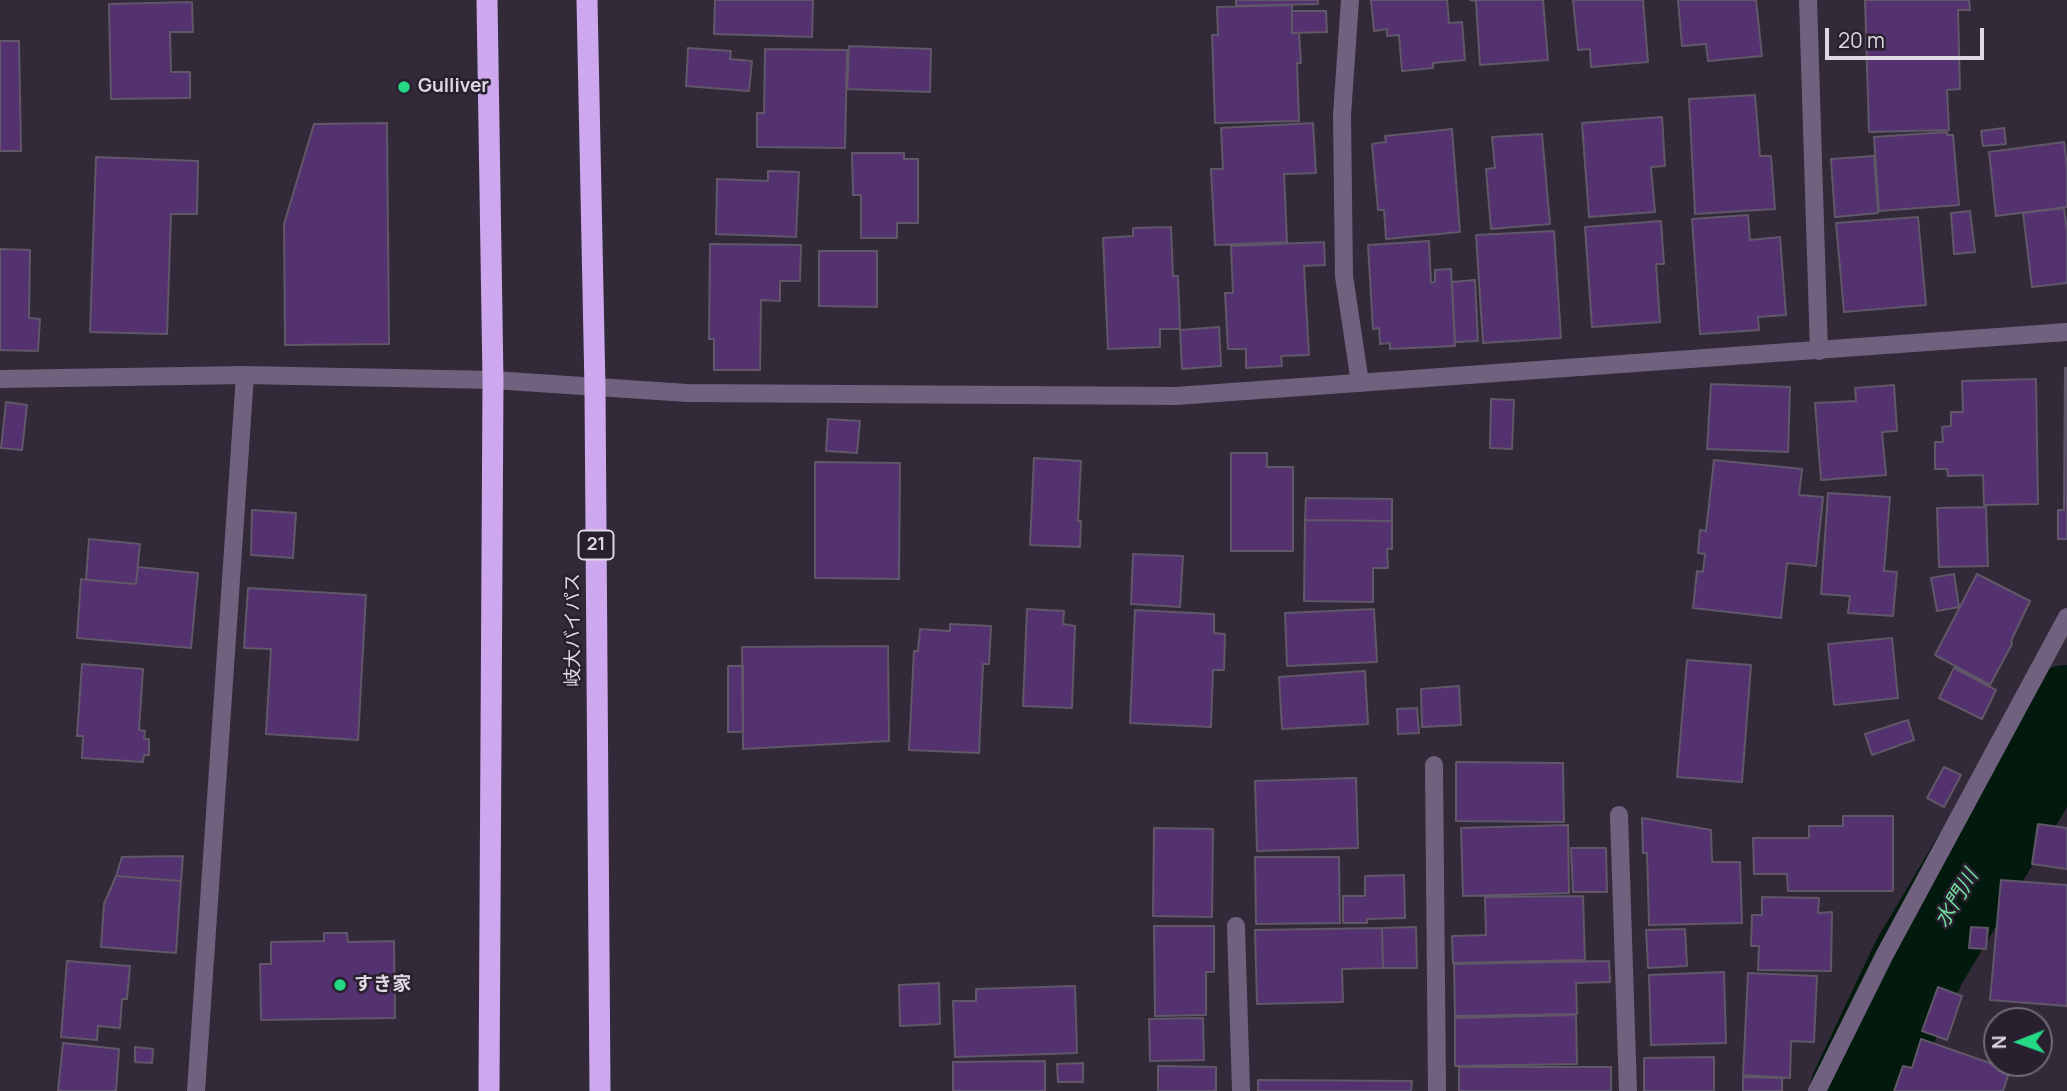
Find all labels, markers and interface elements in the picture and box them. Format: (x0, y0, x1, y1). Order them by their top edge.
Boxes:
scale bar (1829, 14, 1988, 58)
text: 20 m (1838, 26, 1885, 54)
place label: Gulliver (418, 76, 489, 98)
marker: Gulliver (396, 79, 412, 95)
road number: 21 (578, 530, 614, 560)
street label: 岐大バイパス (563, 573, 585, 687)
water label: 水門川 (1930, 866, 1984, 932)
place label: すき家 (354, 974, 411, 996)
marker: すき家 (332, 977, 348, 993)
north arrow (1983, 1007, 2053, 1077)
text: N (1986, 1035, 2012, 1049)

